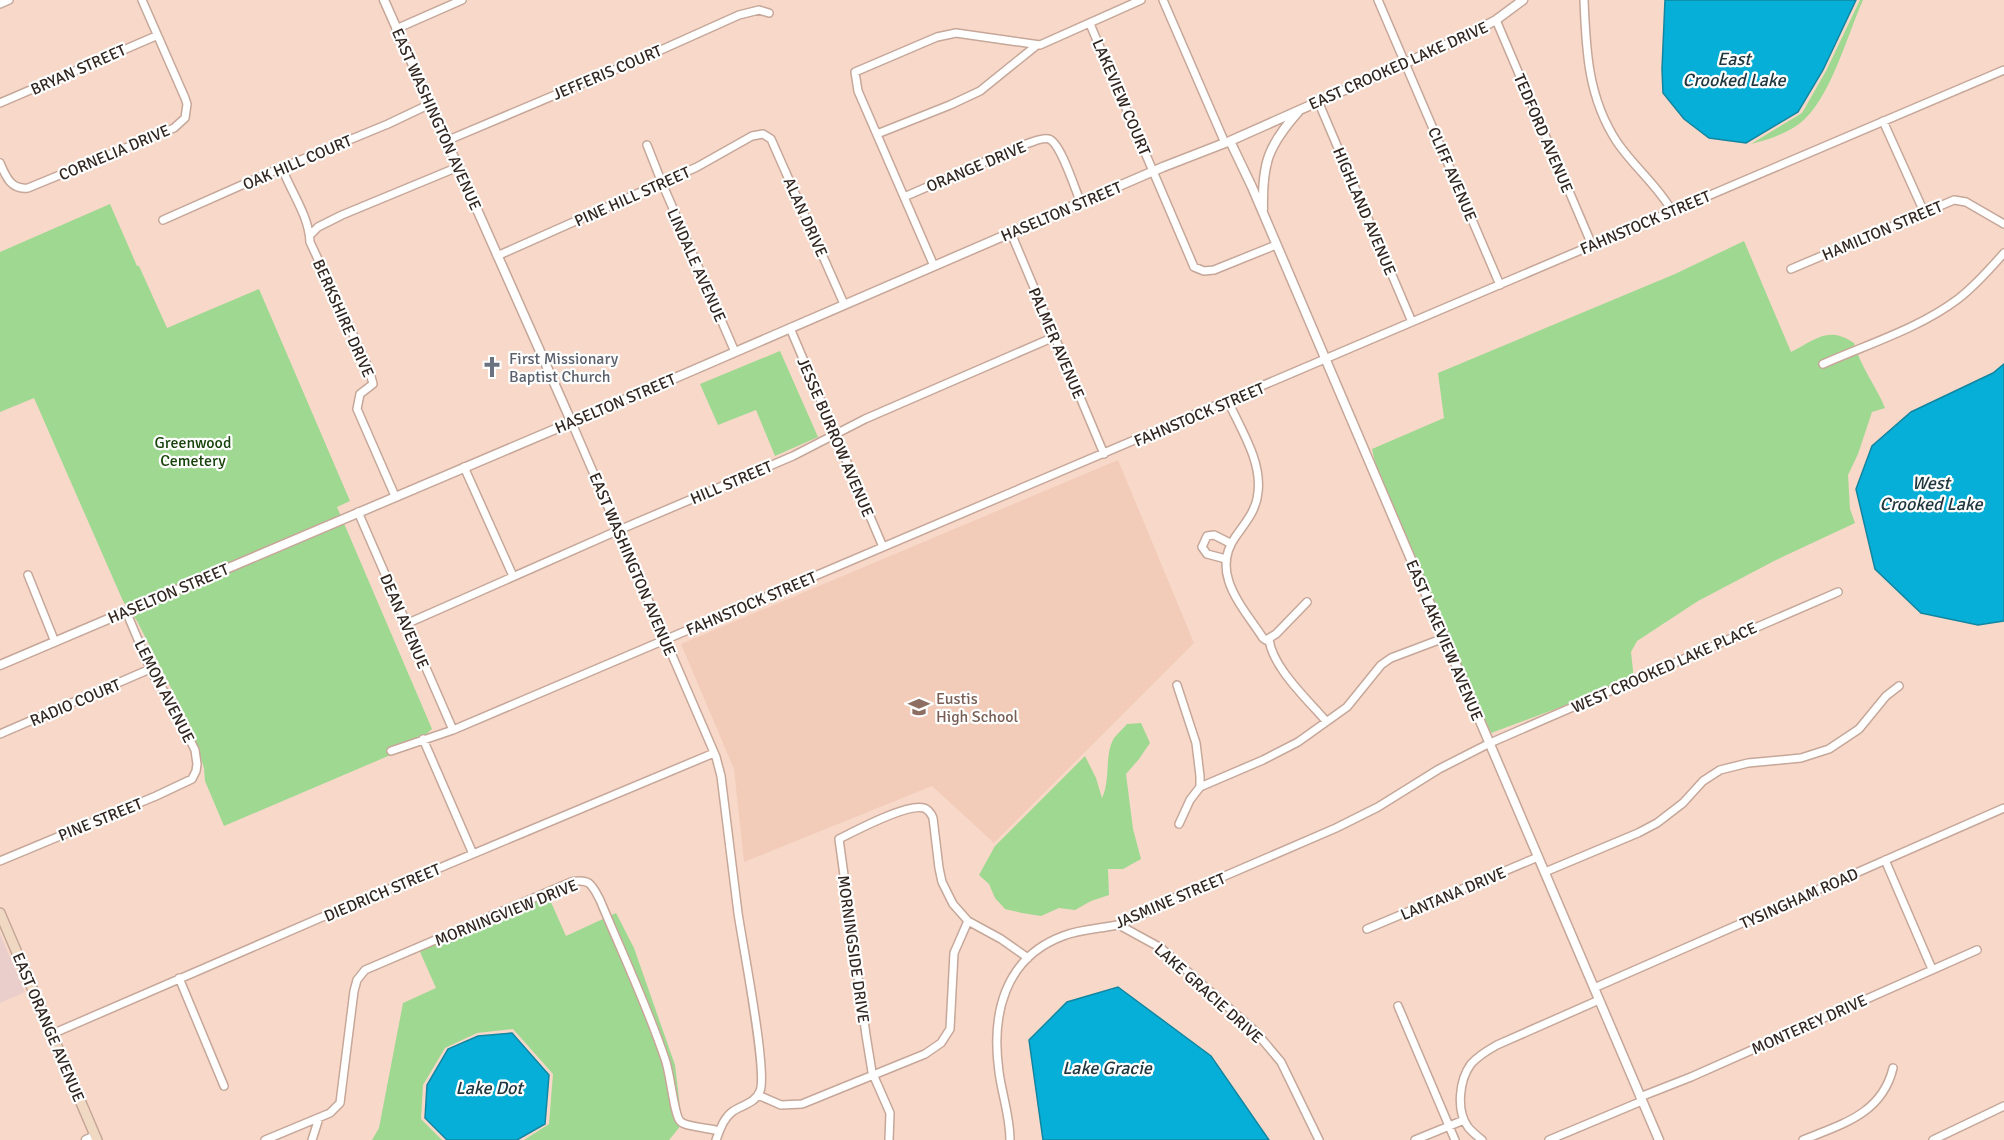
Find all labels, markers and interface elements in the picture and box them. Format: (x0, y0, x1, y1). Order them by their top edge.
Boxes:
street label: EAST CROOKED LAKE DRIVE (1306, 17, 1491, 115)
street label: EAST WASHINGTON AVENUE (387, 25, 485, 214)
street label: LAKEVIEW COURT (1088, 36, 1155, 159)
street label: BRYAN STREET (28, 40, 129, 100)
street label: JEFFERIS COURT (550, 41, 665, 105)
water label: East Crooked Lake (1682, 48, 1787, 91)
street label: TEDFORD AVENUE (1509, 71, 1577, 196)
street label: CORNELIA DRIVE (56, 121, 173, 185)
street label: CLIFF AVENUE (1423, 124, 1481, 225)
street label: OAK HILL COURT (240, 131, 355, 195)
street label: ORANGE DRIVE (923, 137, 1029, 197)
street label: HIGHLAND AVENUE (1328, 144, 1400, 278)
street label: PINE HILL STREET (571, 162, 693, 231)
street label: ALAN DRIVE (779, 174, 832, 260)
street label: HASELTON STREET (998, 177, 1125, 246)
street label: FAHNSTOCK STREET (1577, 186, 1714, 259)
street label: HAMILTON STREET (1819, 196, 1946, 265)
street label: LINDALE AVENUE (662, 205, 730, 325)
street label: BERKSHIRE DRIVE (308, 256, 378, 381)
street label: PALMER AVENUE (1024, 285, 1089, 402)
place label: First Missionary Baptist Church (509, 349, 619, 387)
church icon: First Missionary Baptist Church (480, 355, 504, 379)
street label: JESSE BURROW AVENUE (792, 355, 878, 520)
street label: HASELTON STREET (552, 369, 679, 438)
street label: FAHNSTOCK STREET (1131, 378, 1268, 451)
park label: Greenwood Cemetery (155, 433, 231, 471)
street label: HILL STREET (687, 457, 776, 509)
street label: EAST WASHINGTON AVENUE (584, 470, 680, 659)
water label: West Crooked Lake (1879, 472, 1984, 515)
street label: EAST LAKEVIEW AVENUE (1401, 557, 1487, 724)
street label: HASELTON STREET (105, 559, 232, 628)
street label: FAHNSTOCK STREET (683, 567, 820, 640)
street label: DEAN AVENUE (375, 571, 433, 672)
street label: WEST CROOKED LAKE PLACE (1569, 618, 1760, 718)
street label: LEMON AVENUE (130, 637, 199, 746)
street label: RADIO COURT (27, 675, 124, 731)
place label: Eustis High School (936, 689, 1019, 727)
school or university icon: Eustis High School (907, 695, 931, 719)
street label: PINE STREET (55, 794, 146, 846)
street label: DIEDRICH STREET (321, 859, 444, 926)
street label: LANTANA DRIVE (1398, 863, 1509, 925)
street label: TYSINGHAM ROAD (1737, 864, 1862, 934)
street label: JASMINE STREET (1112, 869, 1229, 933)
street label: MORNINGSIDE DRIVE (833, 874, 873, 1024)
street label: MORNINGVIEW DRIVE (432, 875, 581, 951)
street label: LAKE GRACIE DRIVE (1150, 940, 1267, 1048)
street label: EAST ORANGE AVENUE (8, 950, 89, 1105)
street label: MONTEREY DRIVE (1749, 990, 1870, 1059)
water label: Lake Gracie (1062, 1057, 1153, 1079)
water label: Lake Dot (455, 1077, 525, 1099)

